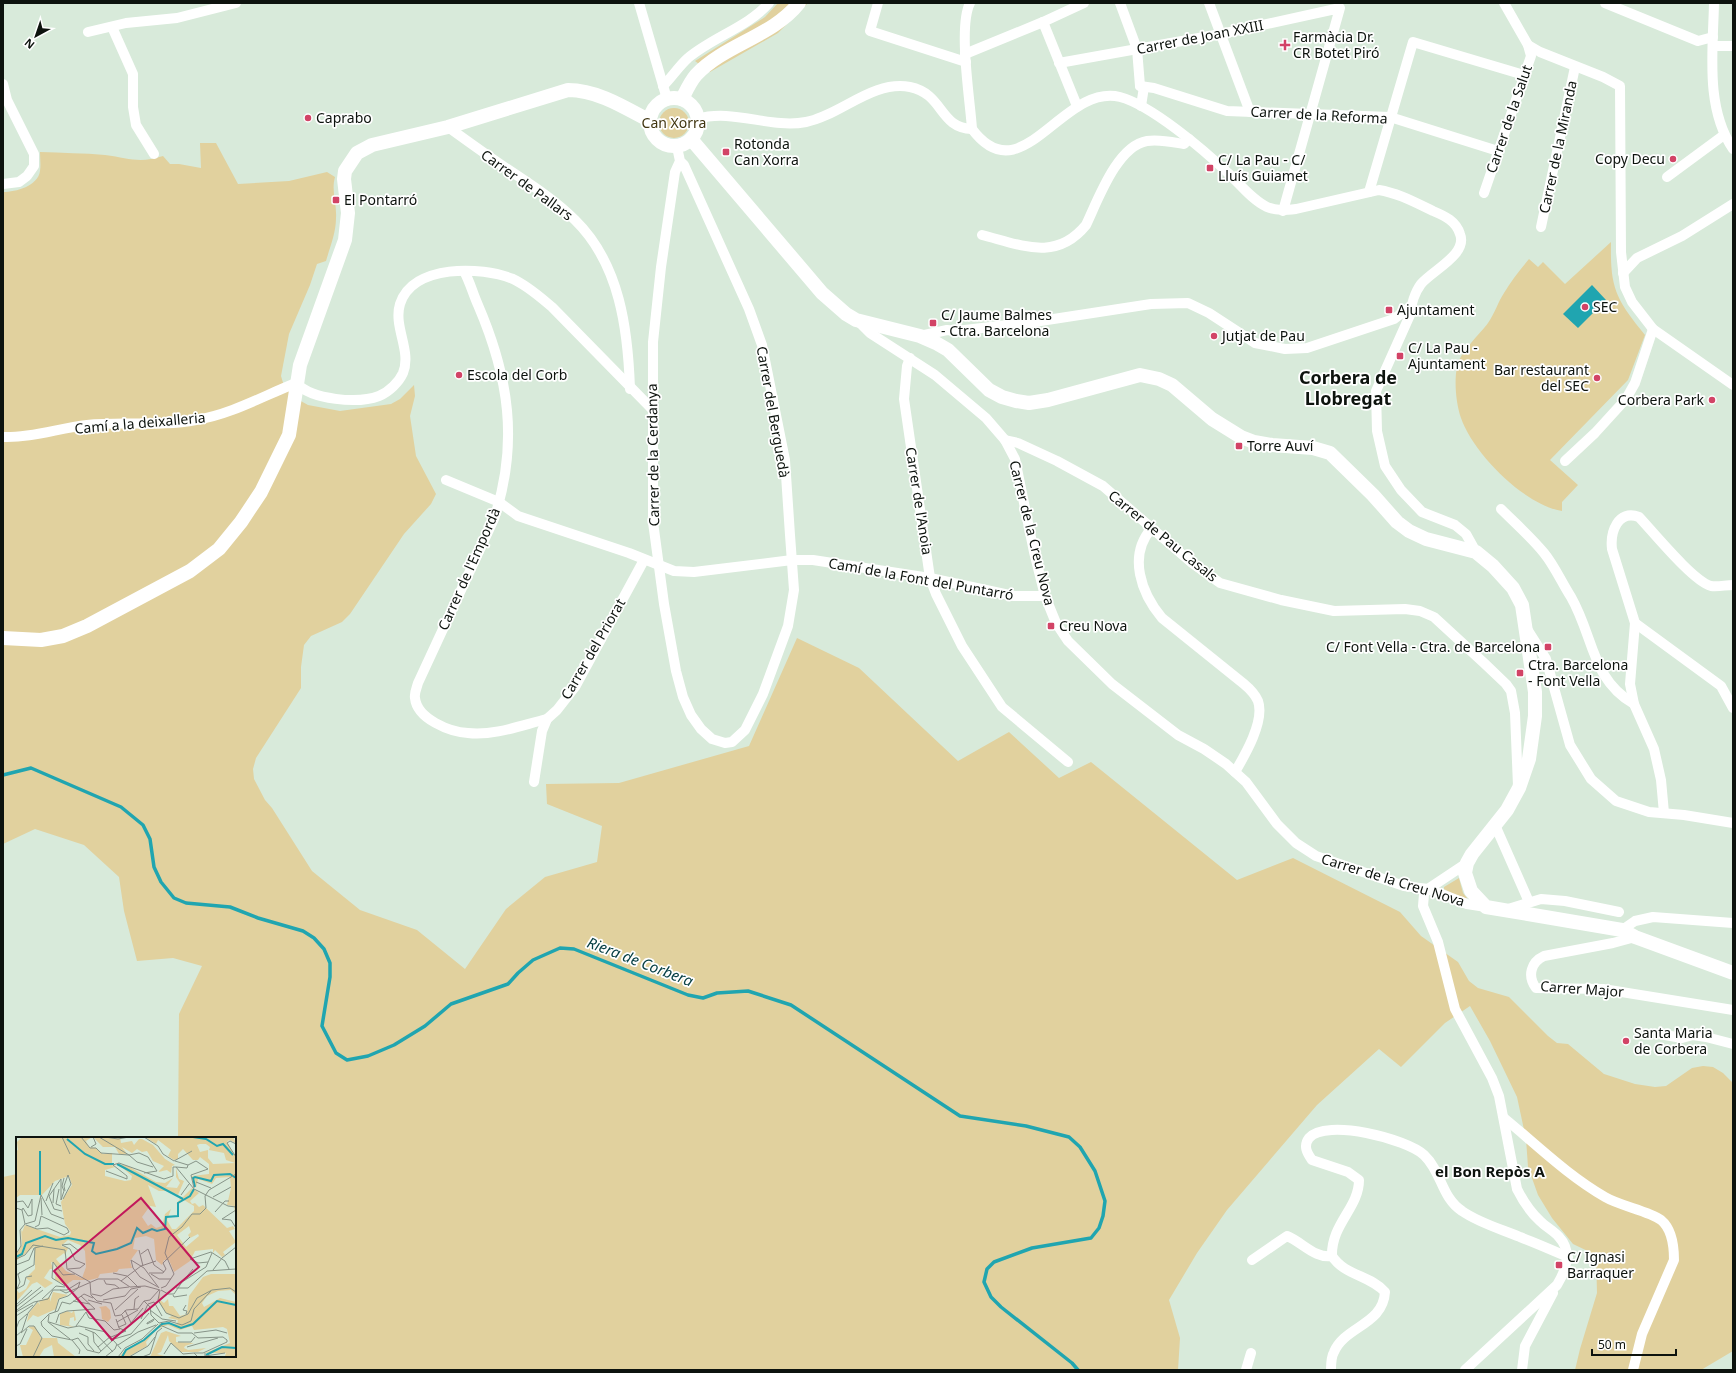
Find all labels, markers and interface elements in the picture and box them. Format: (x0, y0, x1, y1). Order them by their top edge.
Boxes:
street label: Carrer de Joan XXIII (1135, 15, 1265, 58)
north arrow (16, 16, 56, 56)
place label: Farmàcia Dr. CR Botet Piró (1293, 27, 1379, 62)
text: N (21, 35, 38, 53)
marker: Farmàcia Dr. CR Botet Piró (1280, 40, 1290, 50)
street label: Carrer de la Salut (1481, 62, 1536, 176)
street label: Carrer de la Miranda (1534, 79, 1581, 215)
street label: Carrer de la Reforma (1250, 101, 1388, 128)
place label: Caprabo (316, 108, 372, 127)
marker: Caprabo (303, 113, 313, 123)
park label: Can Xorra (642, 113, 706, 132)
place label: Rotonda Can Xorra (734, 134, 799, 169)
street label: Carrer de Pallars (477, 145, 577, 225)
marker: Rotonda Can Xorra (721, 147, 731, 157)
place label: Copy Decu (1595, 149, 1665, 168)
place label: C/ La Pau - C/ Lluís Guiamet (1218, 150, 1308, 185)
marker: Copy Decu (1668, 154, 1678, 164)
marker: C/ La Pau - C/ Lluís Guiamet (1205, 163, 1215, 173)
place label: El Pontarró (344, 190, 417, 209)
marker: El Pontarró (331, 195, 341, 205)
place label: SEC (1593, 297, 1617, 316)
place label: Ajuntament (1397, 300, 1474, 319)
marker: SEC (1580, 302, 1590, 312)
place label: C/ Jaume Balmes - Ctra. Barcelona (941, 305, 1052, 340)
marker: Ajuntament (1384, 305, 1394, 315)
marker: C/ Jaume Balmes - Ctra. Barcelona (928, 318, 938, 328)
place label: Jutjat de Pau (1220, 326, 1305, 345)
marker: Jutjat de Pau (1209, 331, 1219, 341)
place label: C/ La Pau - Ajuntament (1408, 338, 1485, 373)
street label: Carrer del Berguedà (753, 345, 794, 479)
marker: C/ La Pau - Ajuntament (1395, 351, 1405, 361)
place label: Bar restaurant del SEC (1494, 360, 1589, 395)
place label: Escola del Corb (467, 365, 567, 384)
district label: Corbera de Llobregat (1299, 365, 1397, 410)
marker: Escola del Corb (454, 370, 464, 380)
marker: Bar restaurant del SEC (1592, 373, 1602, 383)
street label: Carrer de la Cerdanya (642, 383, 663, 527)
place label: Corbera Park (1618, 390, 1705, 409)
marker: Corbera Park (1707, 395, 1717, 405)
street label: Camí a la deixalleria (74, 407, 206, 438)
place label: Torre Auví (1247, 436, 1314, 455)
marker: Torre Auví (1234, 441, 1244, 451)
street label: Carrer de l'Anoia (902, 446, 937, 556)
street label: Carrer de la Creu Nova (1005, 458, 1060, 607)
street label: Carrer de Pau Casals (1105, 486, 1222, 586)
street label: Carrer de l'Empordà (433, 505, 504, 633)
street label: Camí de la Font del Puntarró (827, 553, 1015, 604)
street label: Carrer del Priorat (556, 595, 629, 703)
place label: Creu Nova (1059, 616, 1127, 635)
marker: Creu Nova (1046, 621, 1056, 631)
place label: C/ Font Vella - Ctra. de Barcelona (1326, 637, 1540, 656)
marker: C/ Font Vella - Ctra. de Barcelona (1543, 642, 1553, 652)
place label: Ctra. Barcelona - Font Vella (1528, 655, 1628, 690)
marker: Ctra. Barcelona - Font Vella (1515, 668, 1525, 678)
street label: Carrer de la Creu Nova (1319, 849, 1467, 910)
water label: Riera de Corbera (585, 932, 697, 991)
street label: Carrer Major (1540, 976, 1625, 1001)
place label: Santa Maria de Corbera (1634, 1023, 1713, 1058)
marker: Santa Maria de Corbera (1621, 1036, 1631, 1046)
inset map (16, 1137, 236, 1357)
district label: el Bon Repòs A (1435, 1161, 1546, 1181)
place label: C/ Ignasi Barraquer (1567, 1247, 1634, 1282)
marker: C/ Ignasi Barraquer (1554, 1260, 1564, 1270)
scale bar (1592, 1331, 1676, 1357)
text: 50 m (1598, 1336, 1626, 1353)

